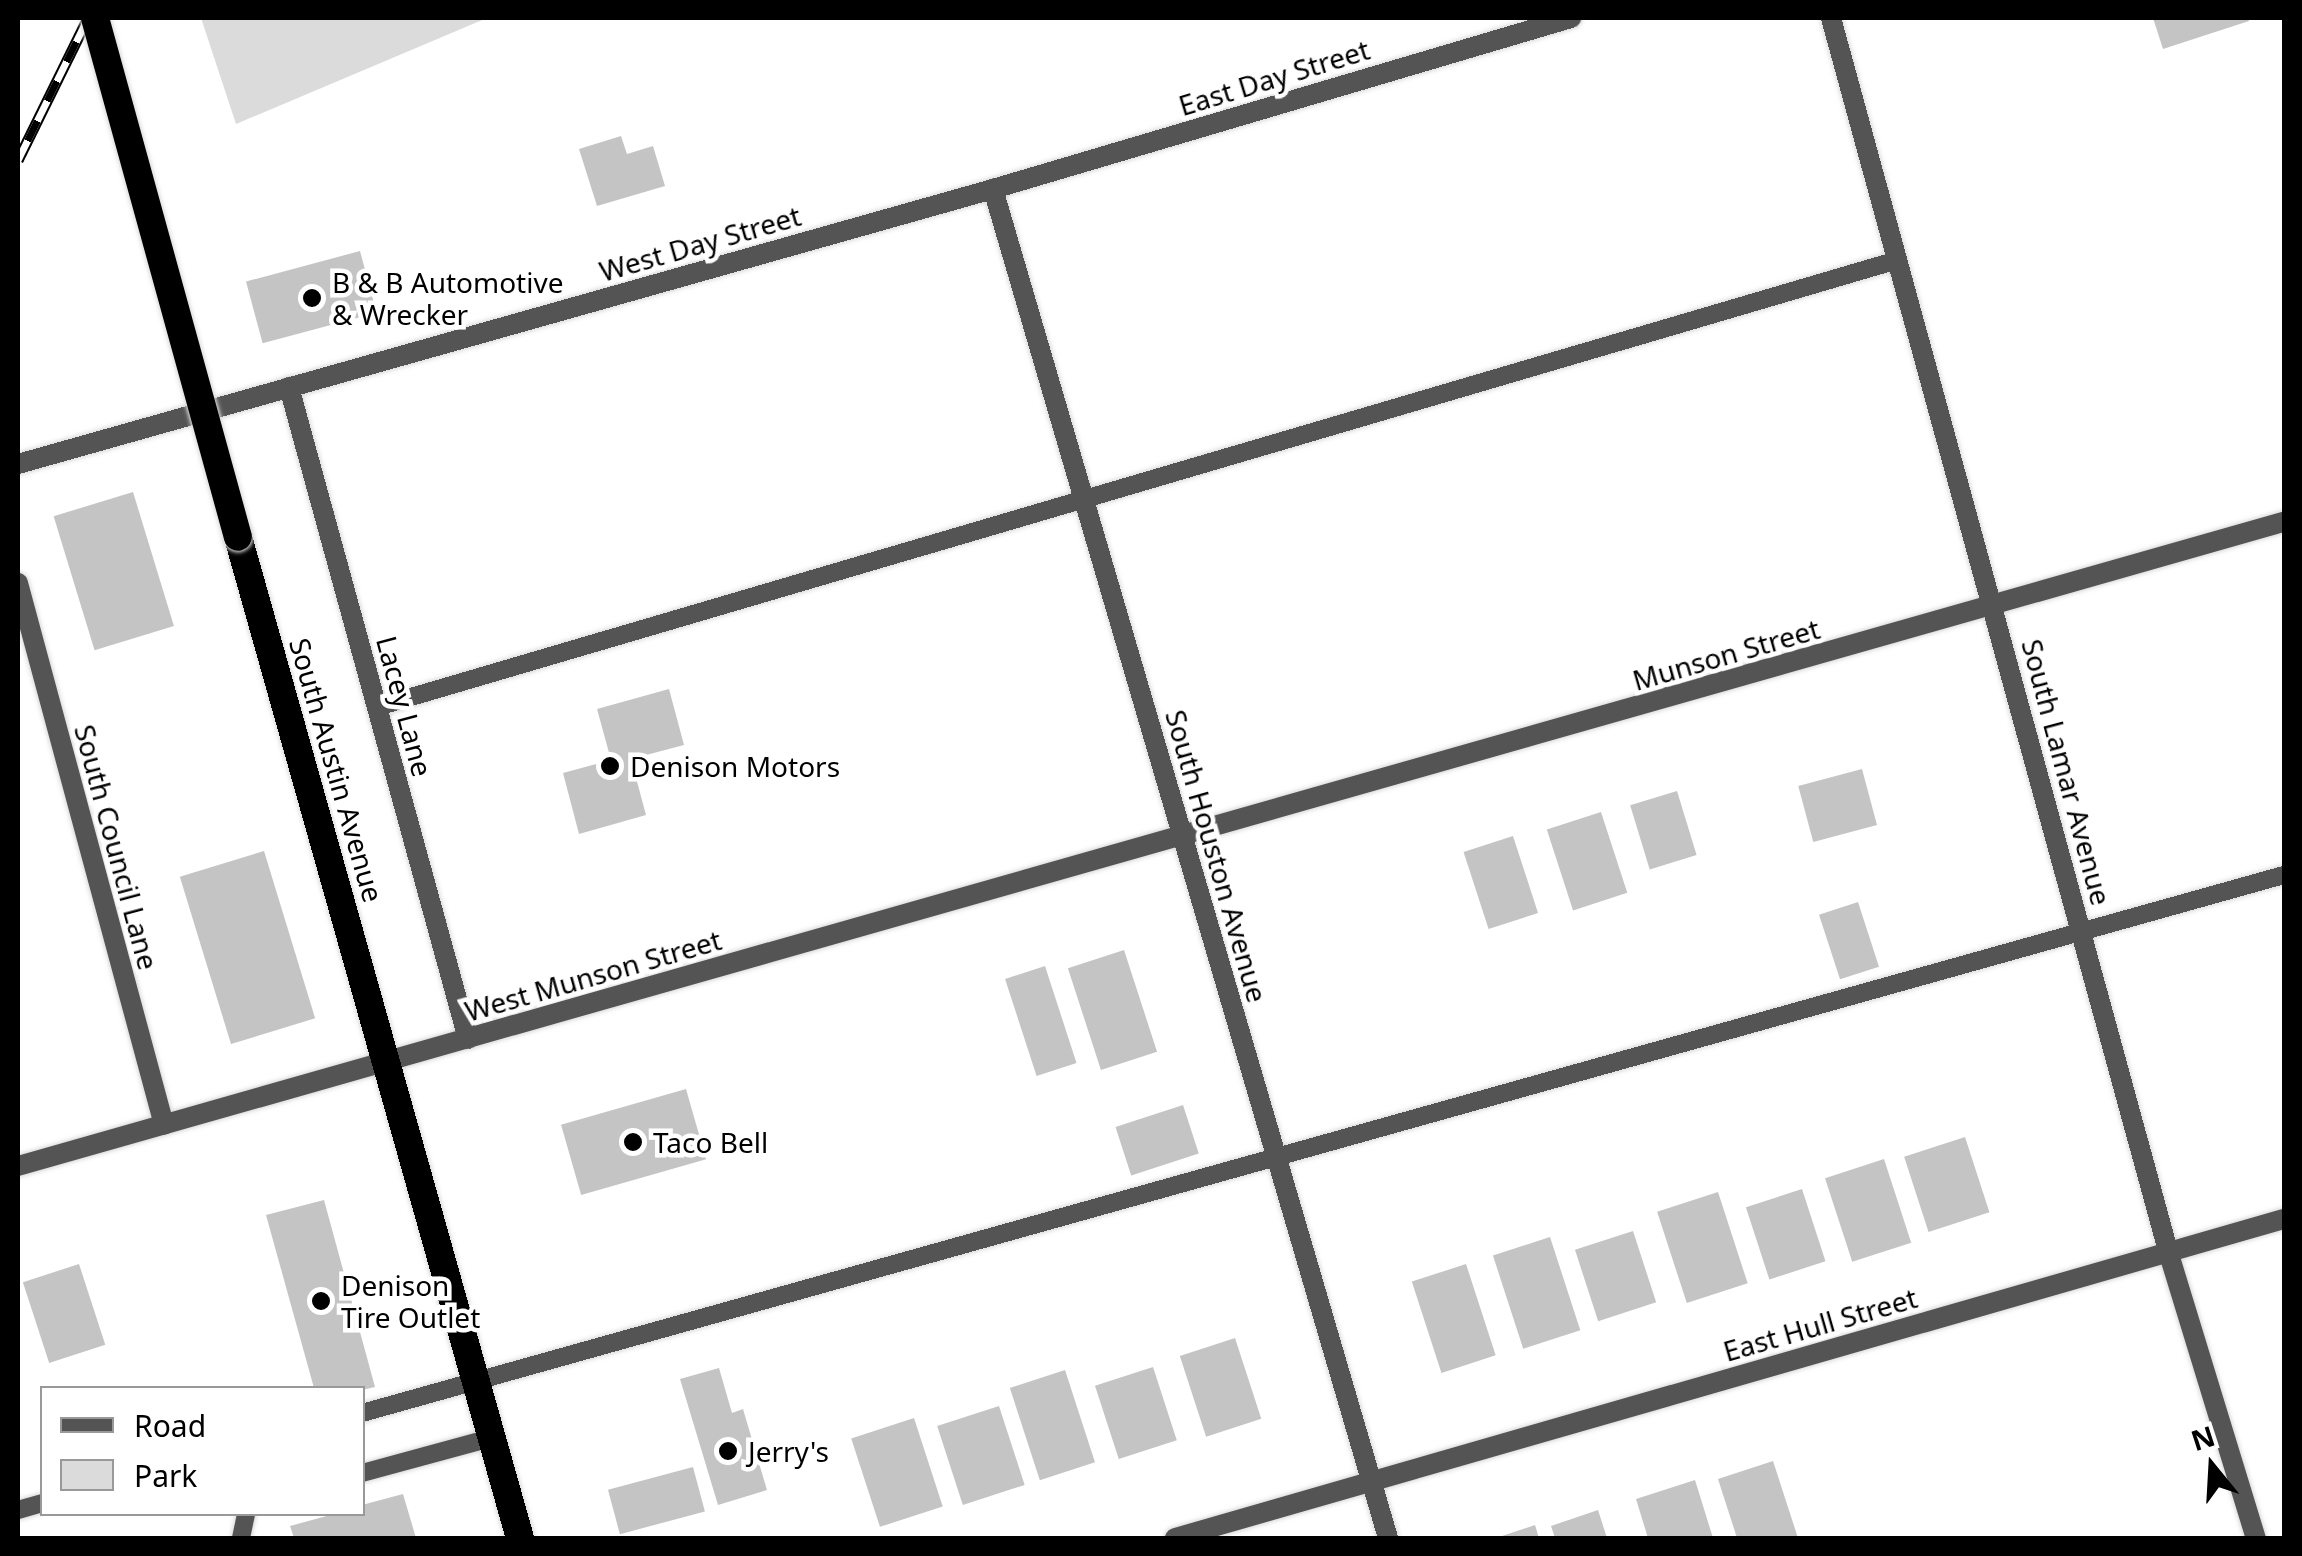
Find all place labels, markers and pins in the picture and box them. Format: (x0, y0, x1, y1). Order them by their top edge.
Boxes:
place label: B & B Automotive & Wrecker (332, 265, 563, 331)
marker: B & B Automotive & Wrecker (301, 287, 323, 309)
place label: Denison Motors (630, 749, 840, 783)
marker: Denison Motors (599, 755, 621, 777)
place label: Taco Bell (653, 1125, 768, 1159)
marker: Taco Bell (622, 1131, 644, 1153)
place label: Denison Tire Outlet (341, 1268, 480, 1334)
marker: Denison Tire Outlet (310, 1290, 332, 1312)
place label: Jerry's (748, 1434, 829, 1468)
marker: Jerry's (717, 1440, 739, 1462)

